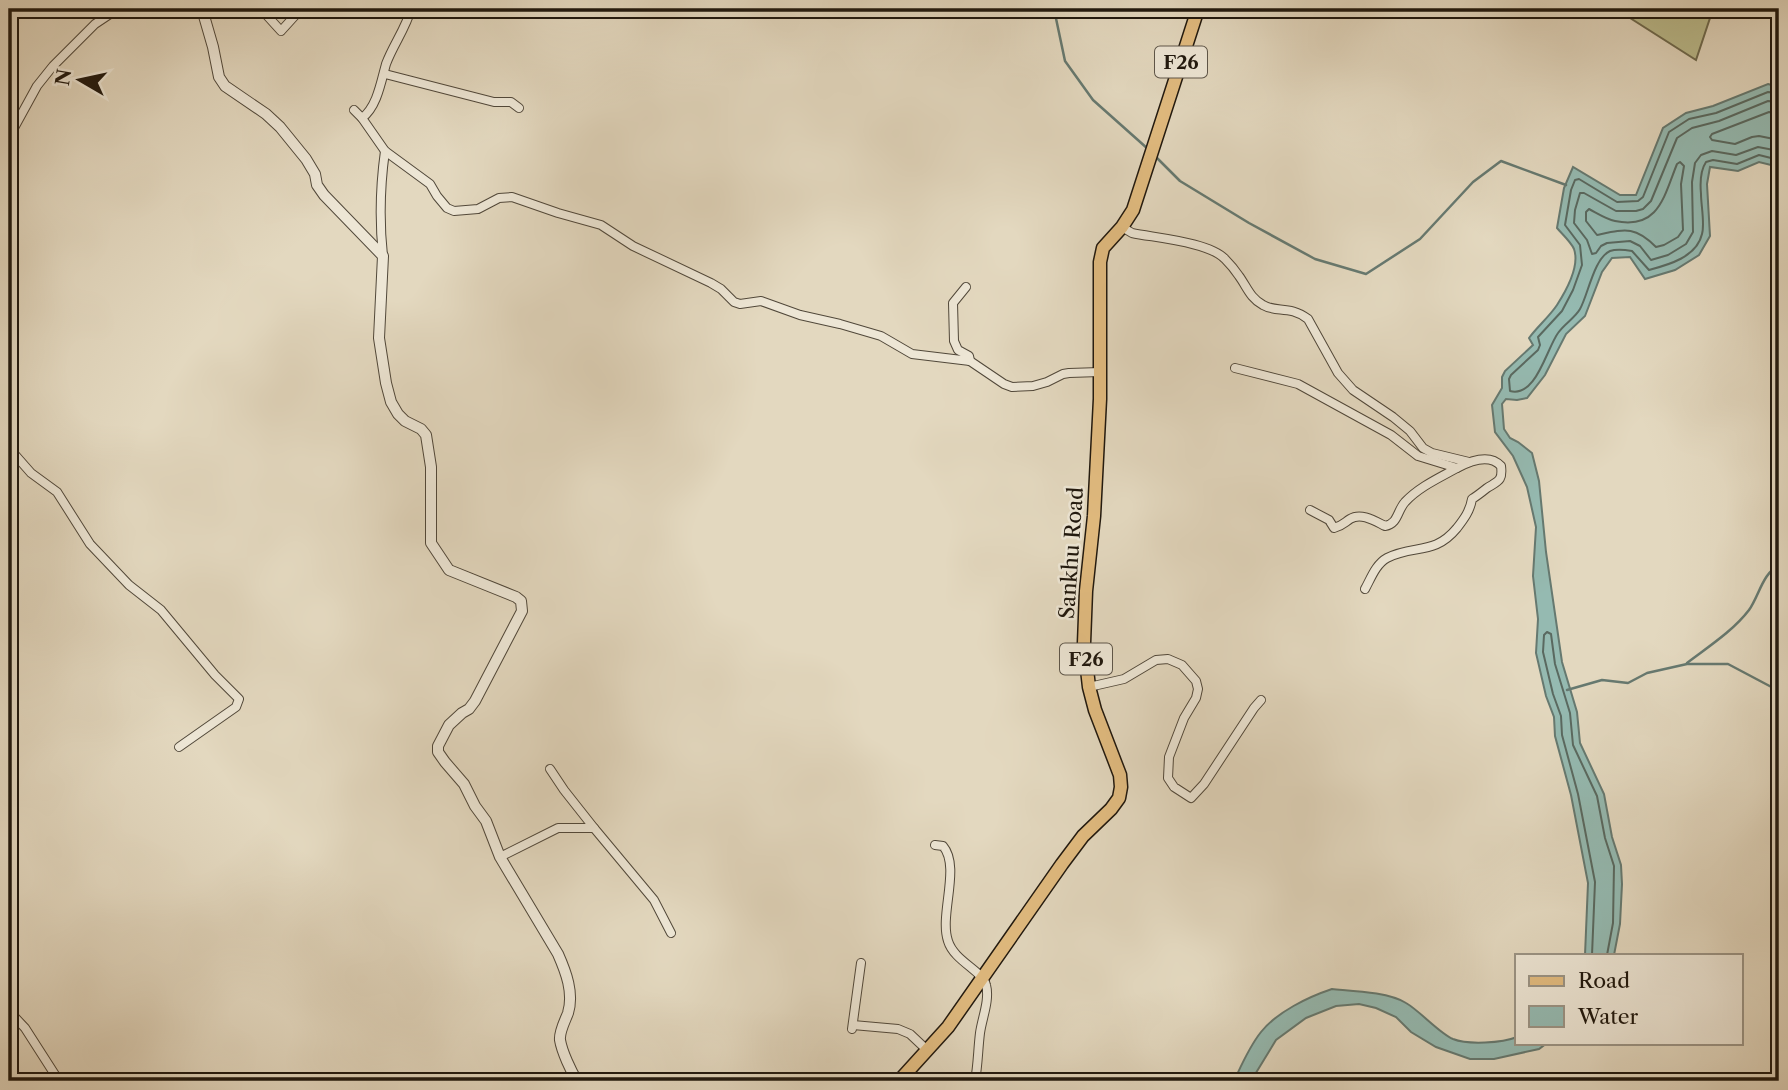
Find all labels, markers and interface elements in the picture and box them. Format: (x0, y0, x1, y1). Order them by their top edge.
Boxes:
north arrow (46, 46, 116, 116)
road number: F26 (1155, 46, 1207, 78)
text: N (51, 67, 76, 87)
street label: Sankhu Road (1054, 486, 1088, 620)
road number: F26 (1060, 644, 1112, 674)
legend (1515, 954, 1742, 1044)
text: Road (1578, 968, 1630, 993)
text: Water (1577, 1004, 1638, 1029)

